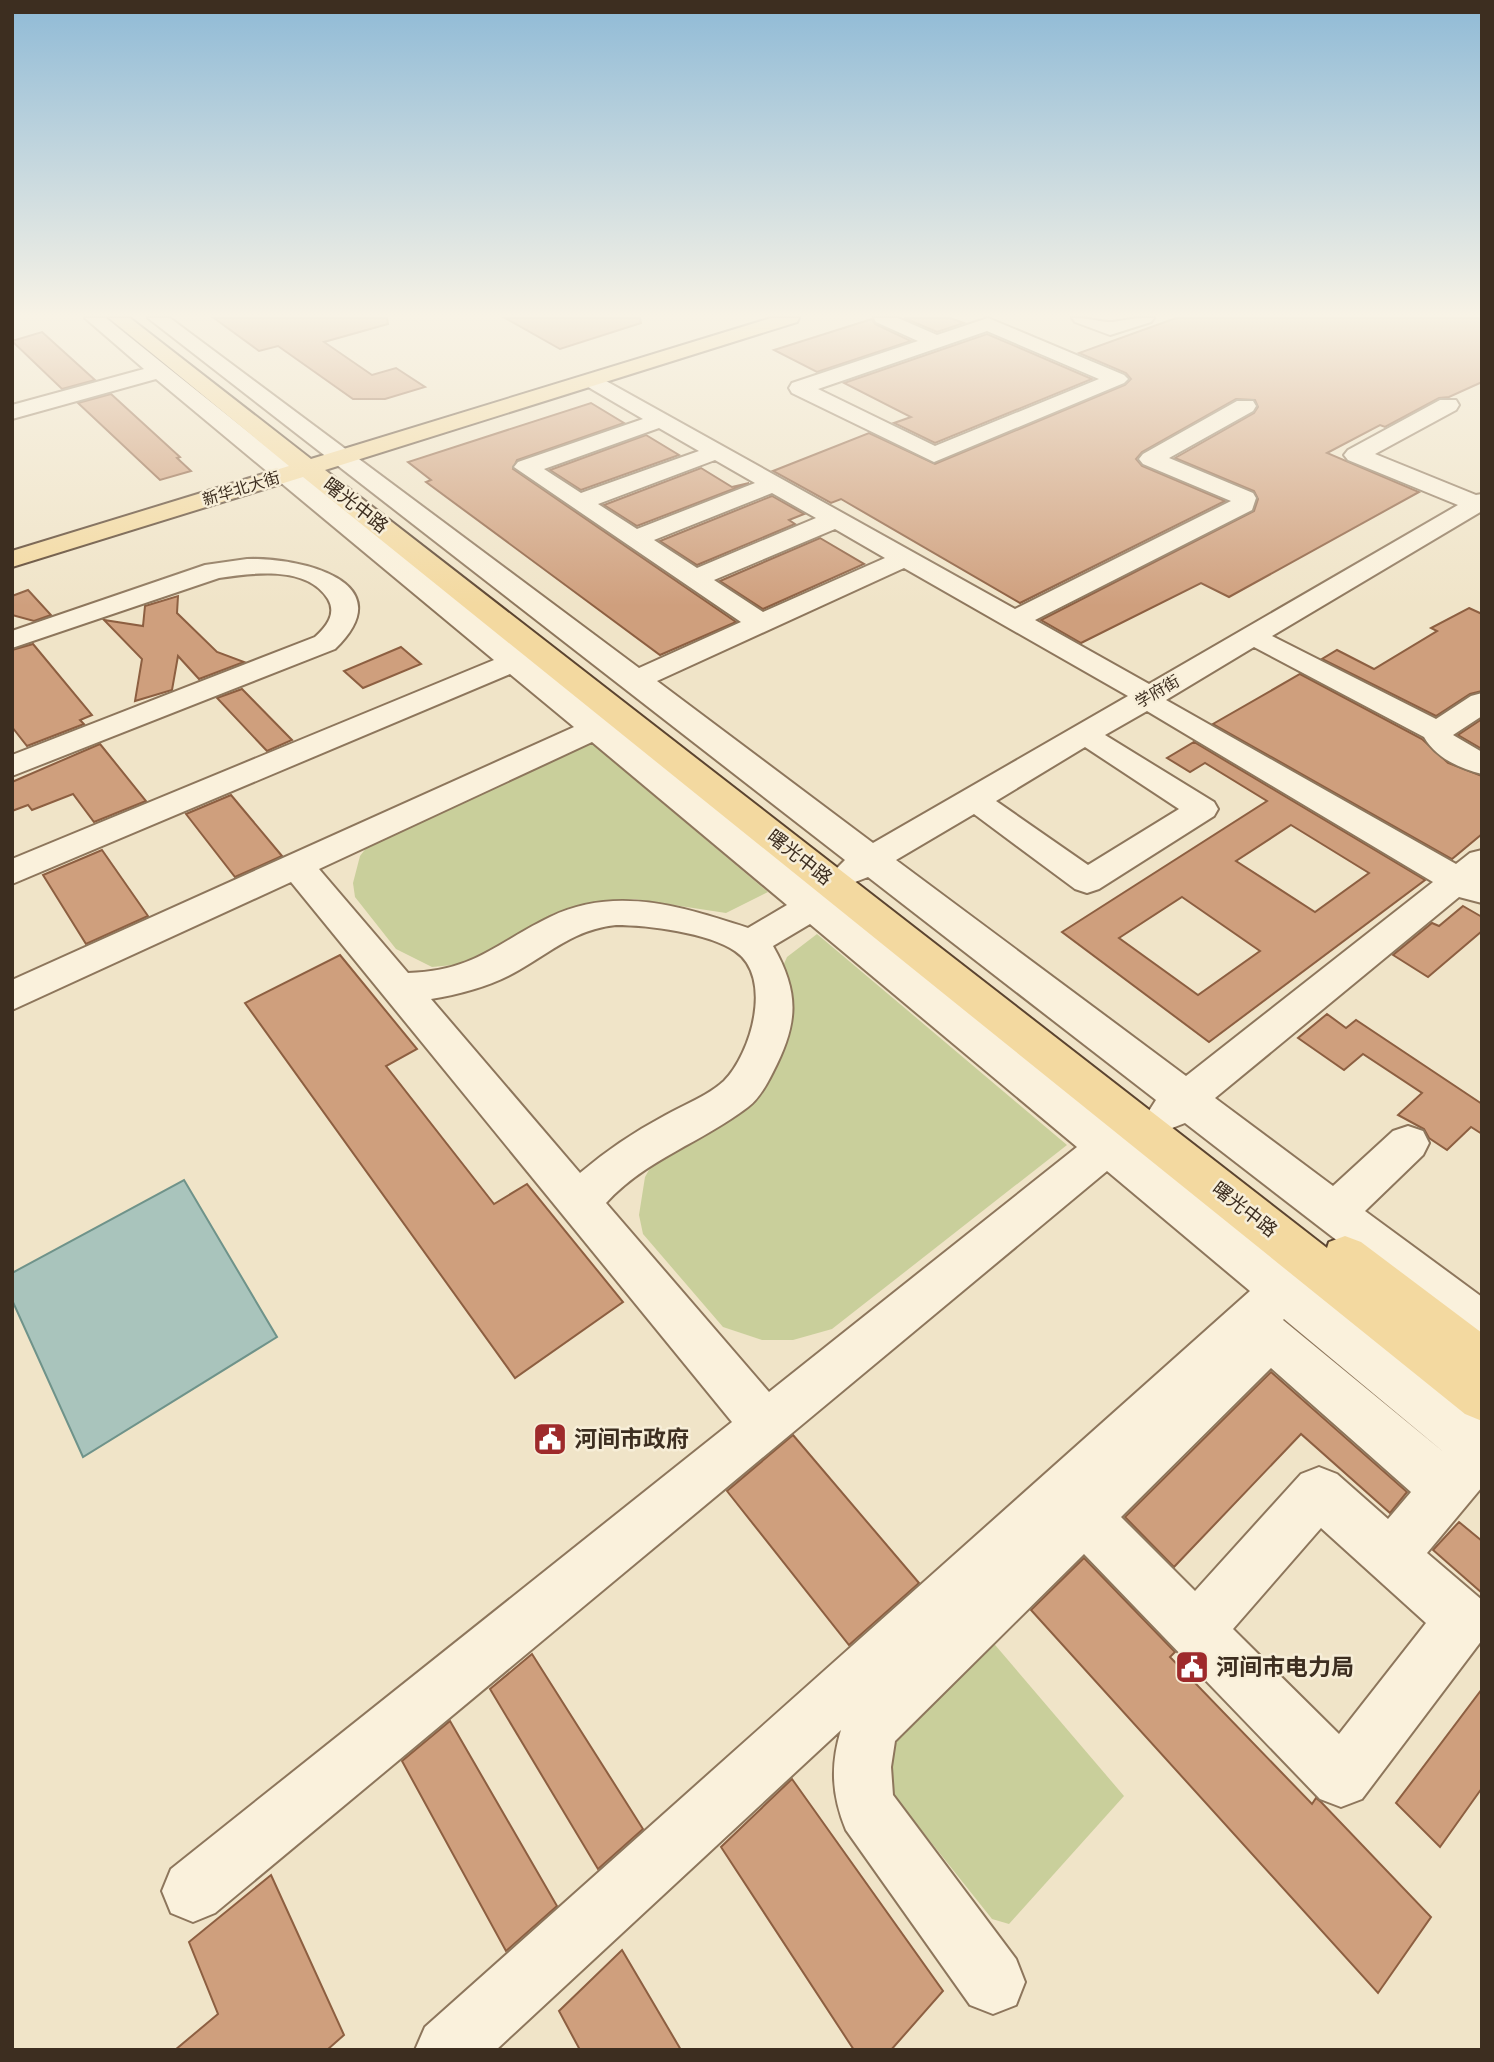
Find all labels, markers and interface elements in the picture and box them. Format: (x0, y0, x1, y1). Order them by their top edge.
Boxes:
street label: 新华北大街 (200, 467, 282, 509)
street label: 曙光中路 (319, 473, 393, 538)
street label: 学府街 (1131, 670, 1183, 712)
street label: 曙光中路 (763, 825, 837, 890)
street label: 曙光中路 (1208, 1177, 1282, 1242)
public building icon: 河间市政府 (531, 1420, 569, 1458)
place label: 河间市政府 (574, 1425, 689, 1453)
public building icon: 河间市电力局 (1173, 1648, 1211, 1686)
place label: 河间市电力局 (1216, 1653, 1354, 1681)

